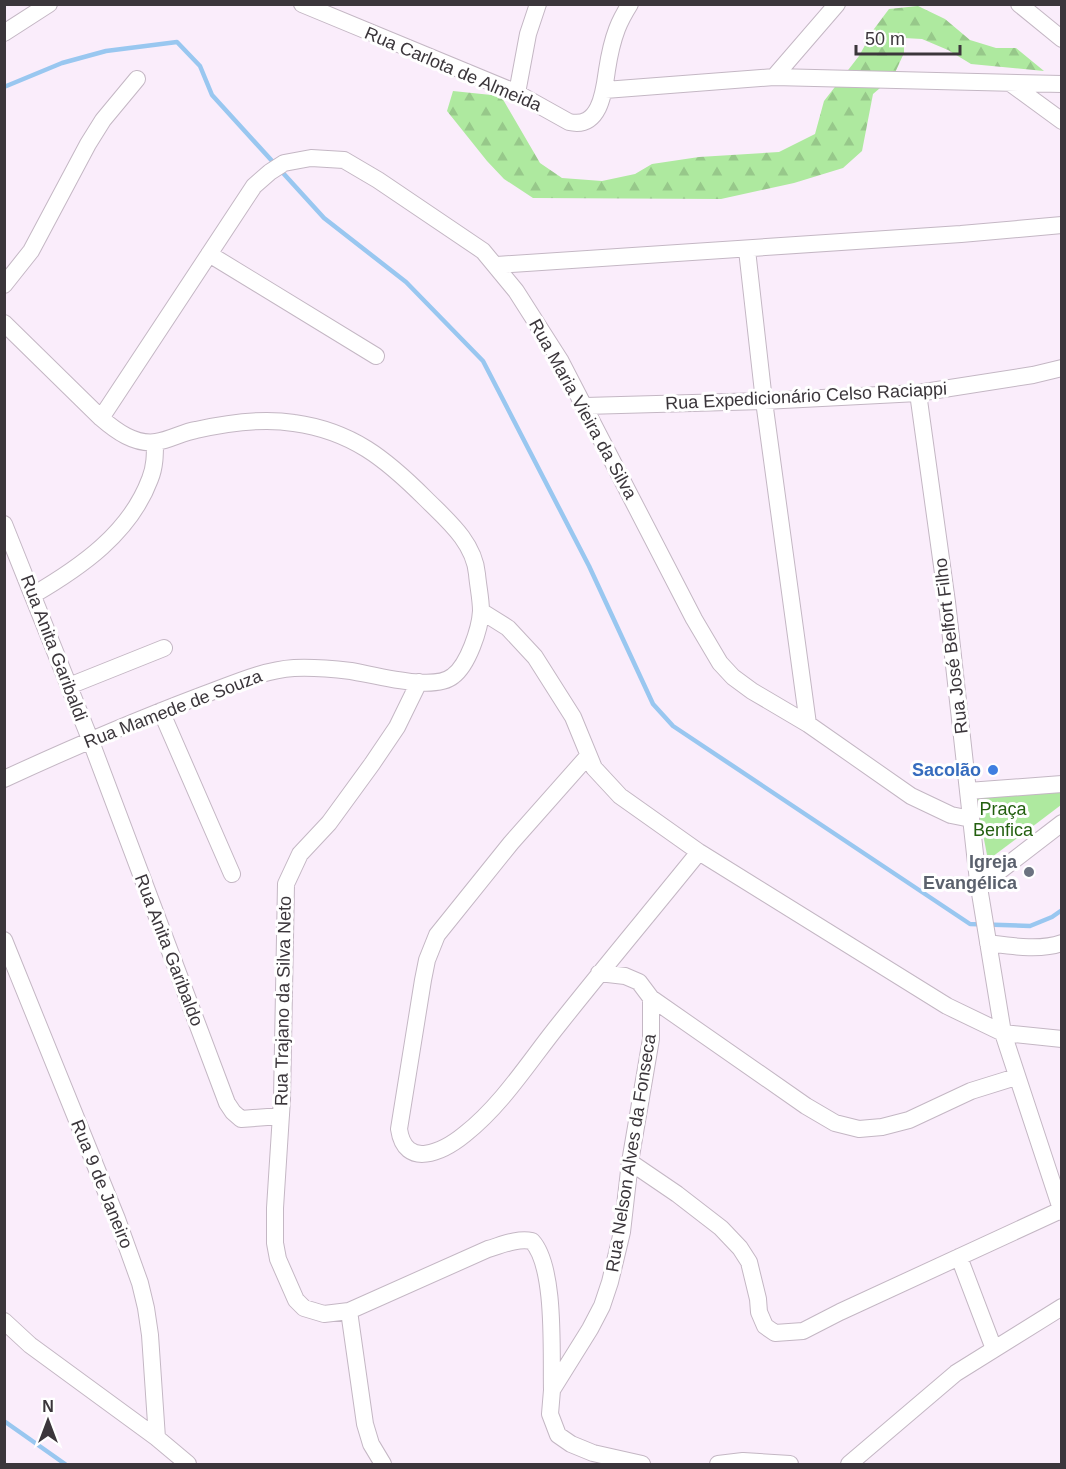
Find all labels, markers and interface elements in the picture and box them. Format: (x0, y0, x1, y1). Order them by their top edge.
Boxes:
scale bar (856, 18, 960, 56)
street label: Rua Carlota de Almeida (362, 23, 545, 116)
text: 50 m (865, 29, 905, 49)
street label: Rua Maria Vieira da Silva (525, 315, 641, 503)
street label: Rua Expedicionário Celso Raciappi (665, 379, 947, 413)
street label: Rua José Belfort Filho (930, 557, 972, 735)
street label: Rua Anita Garibaldi (17, 572, 91, 724)
street label: Rua Mamede de Souza (81, 665, 266, 752)
place label: Sacolão (912, 760, 981, 780)
marker: Sacolão (986, 763, 1000, 777)
park label: Praça Benfica (973, 799, 1034, 840)
place label: Igreja Evangélica (923, 852, 1018, 893)
marker: Igreja Evangélica (1022, 865, 1036, 879)
street label: Rua Anita Garibaldo (131, 871, 207, 1029)
street label: Rua Trajano da Silva Neto (271, 896, 295, 1106)
street label: Rua Nelson Alves da Fonseca (602, 1031, 660, 1274)
street label: Rua 9 de Janeiro (67, 1117, 137, 1251)
north arrow (18, 1391, 78, 1451)
text: N (42, 1398, 54, 1415)

